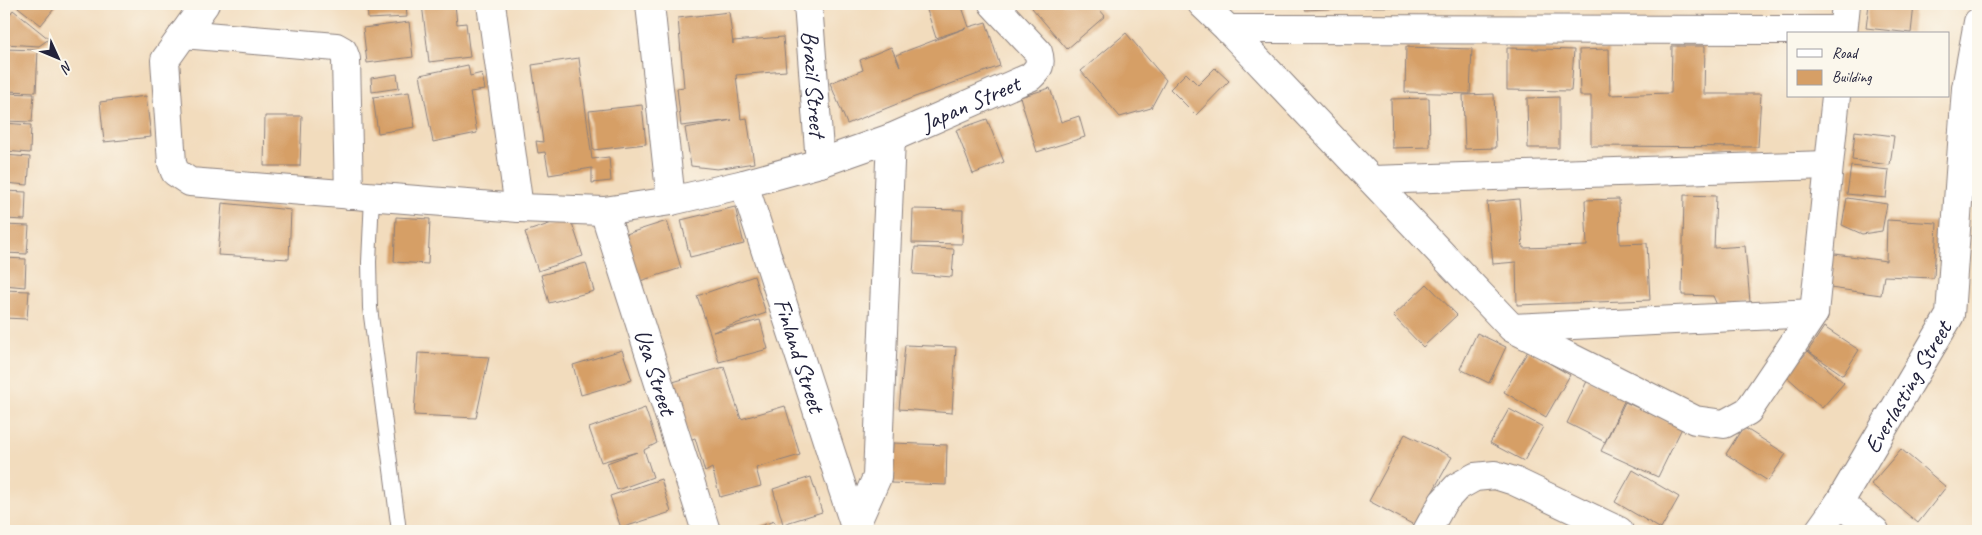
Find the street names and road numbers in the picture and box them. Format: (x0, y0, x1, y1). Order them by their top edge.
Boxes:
street label: Brazil Street (795, 30, 833, 141)
street label: Japan Street (915, 68, 1026, 138)
street label: Finland Street (767, 294, 832, 418)
street label: Everlasting Street (1857, 314, 1959, 459)
street label: Usa Street (628, 325, 684, 421)

